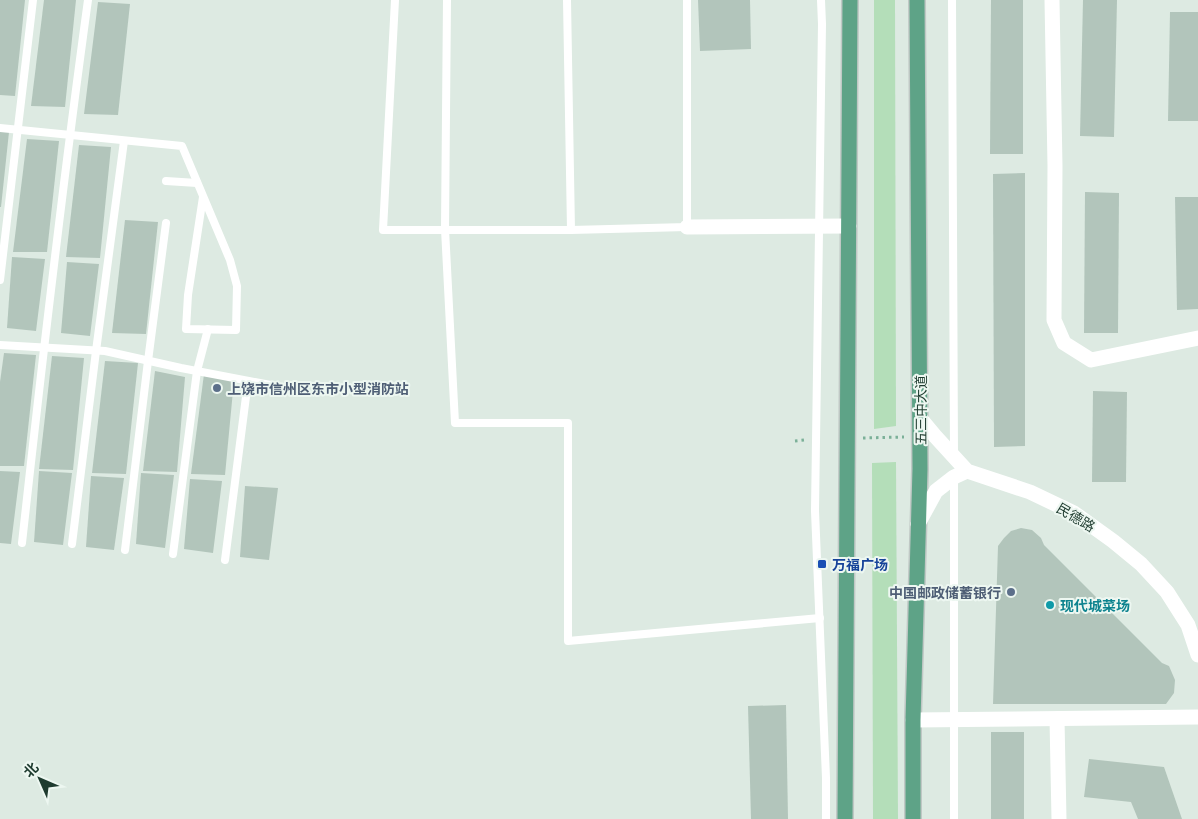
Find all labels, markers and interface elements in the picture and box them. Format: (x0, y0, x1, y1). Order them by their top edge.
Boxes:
street label: 五三中大道 (910, 375, 931, 445)
place label: 上饶市信州区东市小型消防站 (227, 378, 409, 399)
marker: 上饶市信州区东市小型消防站 (211, 382, 223, 394)
street label: 民德路 (1053, 497, 1099, 537)
place label: 万福广场 (832, 554, 888, 575)
marker: 万福广场 (816, 558, 828, 570)
place label: 中国邮政储蓄银行 (889, 582, 1001, 603)
marker: 中国邮政储蓄银行 (1005, 586, 1017, 598)
place label: 现代城菜场 (1060, 595, 1130, 616)
marker: 现代城菜场 (1044, 599, 1056, 611)
north arrow (15, 754, 65, 804)
text: 北 (18, 757, 43, 782)

